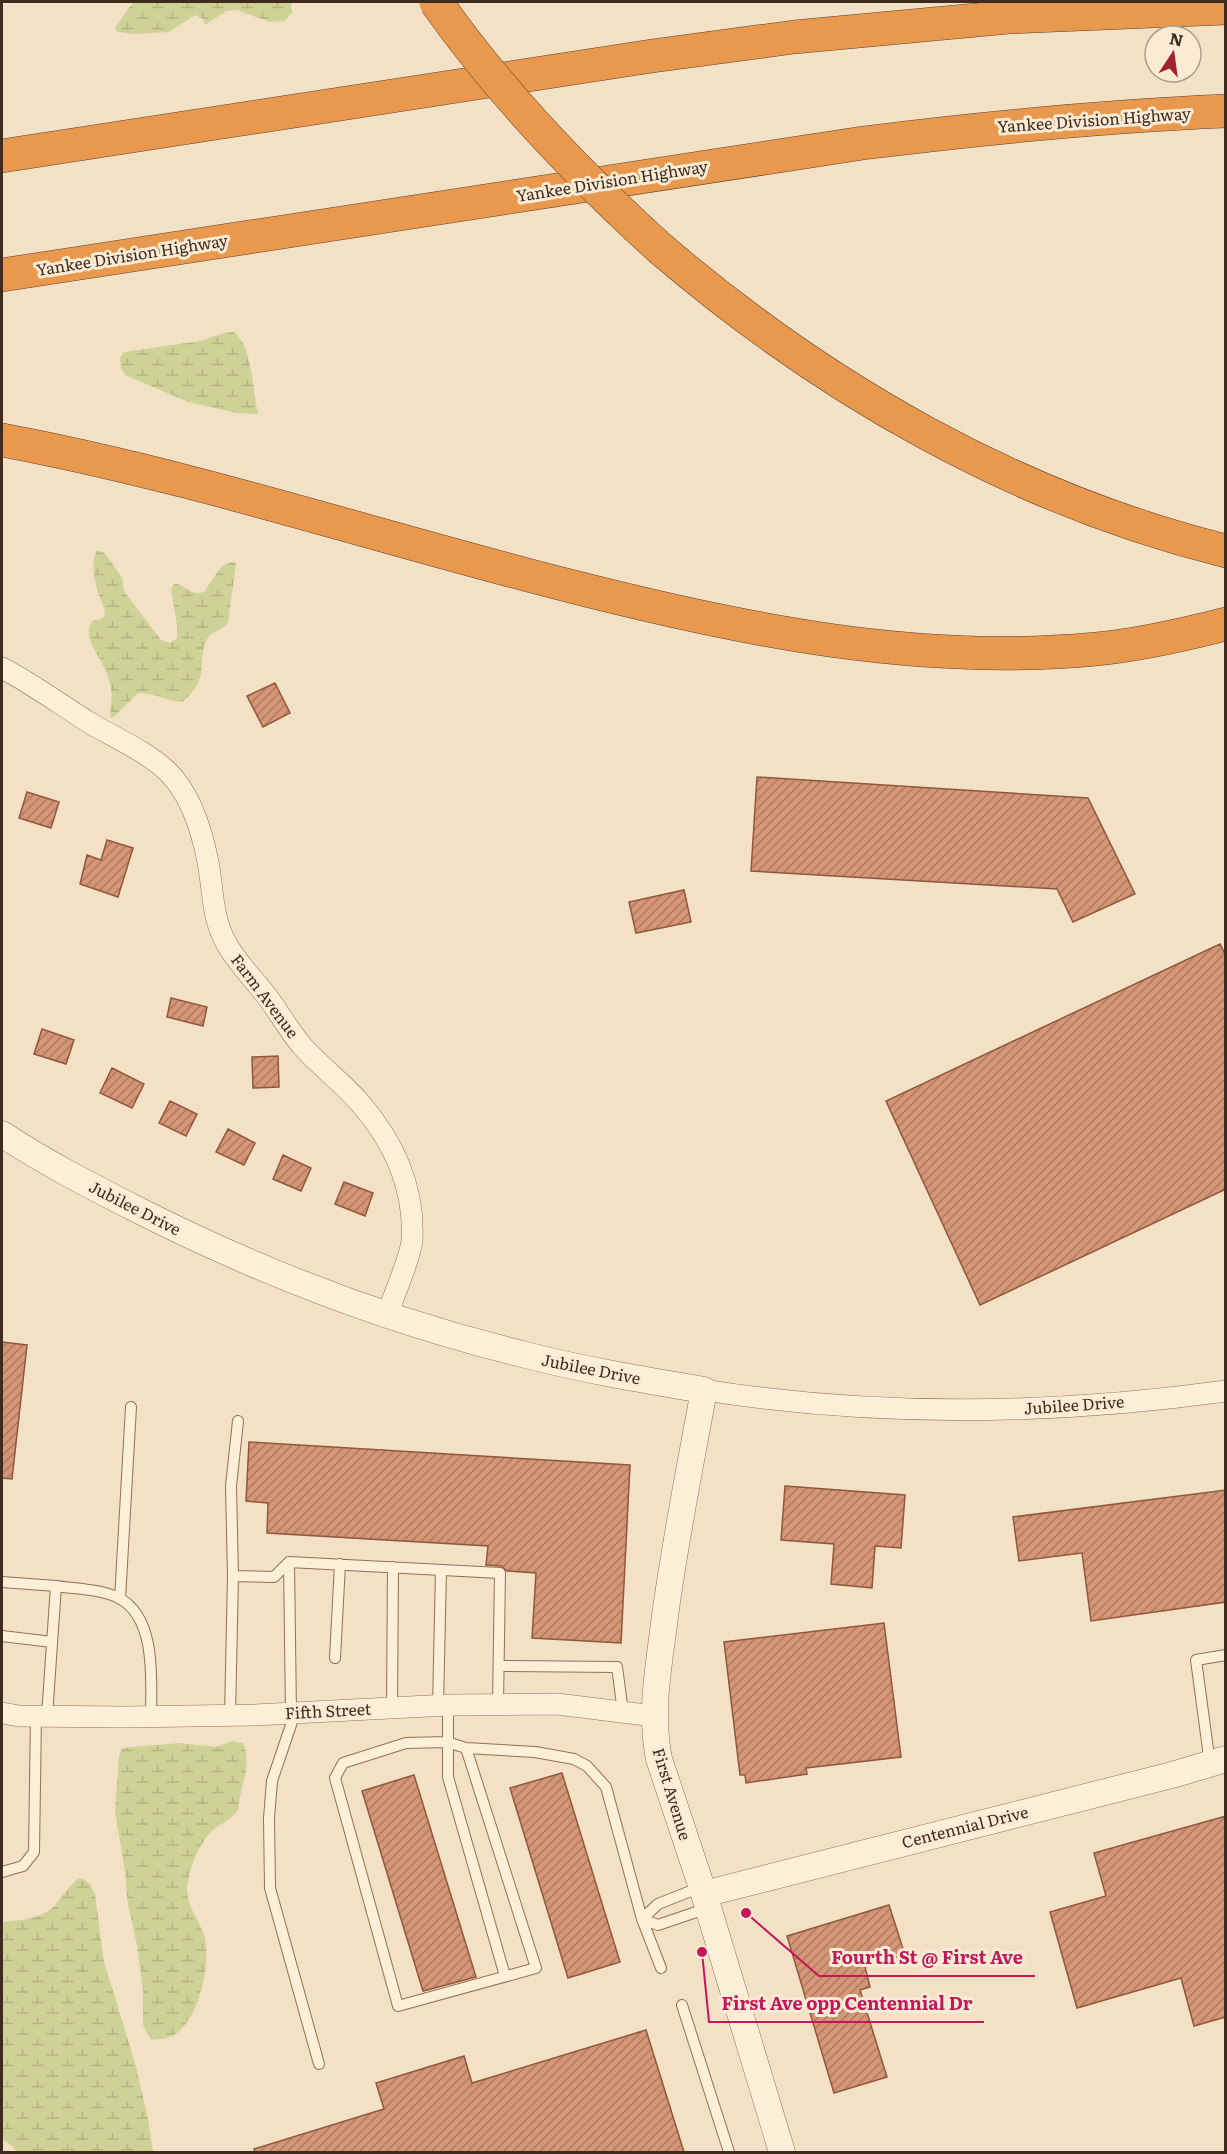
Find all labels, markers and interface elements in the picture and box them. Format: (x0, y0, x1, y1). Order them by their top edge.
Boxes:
north arrow (1143, 24, 1203, 84)
text: N (1167, 25, 1186, 52)
street label: Yankee Division Highway (996, 100, 1192, 138)
street label: Yankee Division Highway (514, 153, 710, 207)
street label: Yankee Division Highway (34, 227, 230, 281)
street label: Farm Avenue (226, 948, 306, 1043)
street label: Jubilee Drive (85, 1174, 186, 1241)
street label: Jubilee Drive (540, 1347, 643, 1389)
street label: Jubilee Drive (1023, 1389, 1125, 1419)
street label: Fifth Street (284, 1696, 372, 1724)
street label: First Avenue (648, 1744, 698, 1843)
street label: Centennial Drive (899, 1799, 1031, 1853)
callout: Fourth St @ First Ave (819, 1940, 1035, 1976)
text: Fourth St @ First Ave (831, 1943, 1023, 1970)
callout: First Ave opp Centennial Dr (709, 1986, 984, 2022)
text: First Ave opp Centennial Dr (721, 1989, 973, 2016)

